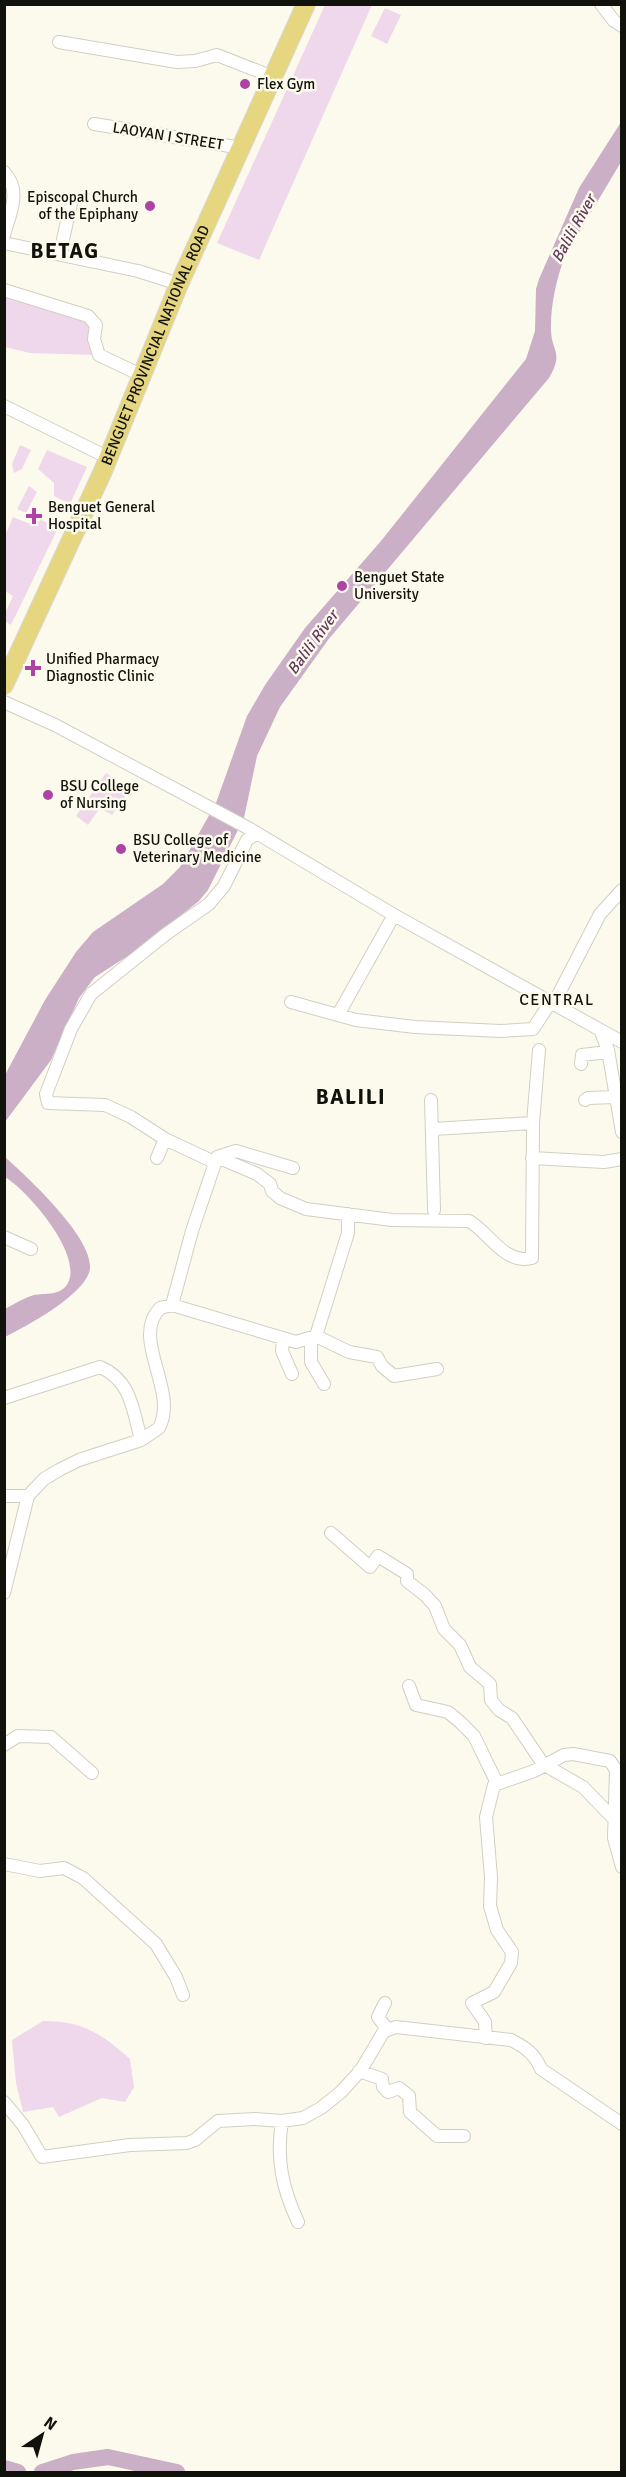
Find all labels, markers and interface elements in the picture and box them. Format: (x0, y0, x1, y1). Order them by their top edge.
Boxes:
place label: Flex Gym (257, 75, 315, 93)
marker: Flex Gym (238, 77, 252, 91)
street label: LAOYAN I STREET (111, 118, 225, 154)
place label: Episcopal Church of the Epiphany (27, 188, 138, 223)
water label: Balili River (547, 189, 602, 266)
marker: Episcopal Church of the Epiphany (143, 199, 157, 213)
street label: BENGUET PROVINCIAL NATIONAL ROAD (97, 222, 213, 468)
district label: BETAG (31, 238, 99, 264)
place label: Benguet General Hospital (48, 498, 155, 533)
marker: Benguet General Hospital (25, 507, 43, 525)
place label: Benguet State University (354, 568, 445, 603)
marker: Benguet State University (335, 579, 349, 593)
water label: Balili River (283, 605, 344, 678)
place label: Unified Pharmacy Diagnostic Clinic (46, 650, 159, 685)
marker: Unified Pharmacy Diagnostic Clinic (24, 659, 42, 677)
place label: BSU College of Nursing (60, 777, 139, 812)
marker: BSU College of Nursing (41, 788, 55, 802)
place label: BSU College of Veterinary Medicine (133, 831, 261, 866)
marker: BSU College of Veterinary Medicine (114, 842, 128, 856)
district label: CENTRAL (519, 990, 595, 1010)
district label: BALILI (316, 1084, 386, 1110)
north arrow (12, 2405, 72, 2465)
text: N (40, 2412, 61, 2435)

